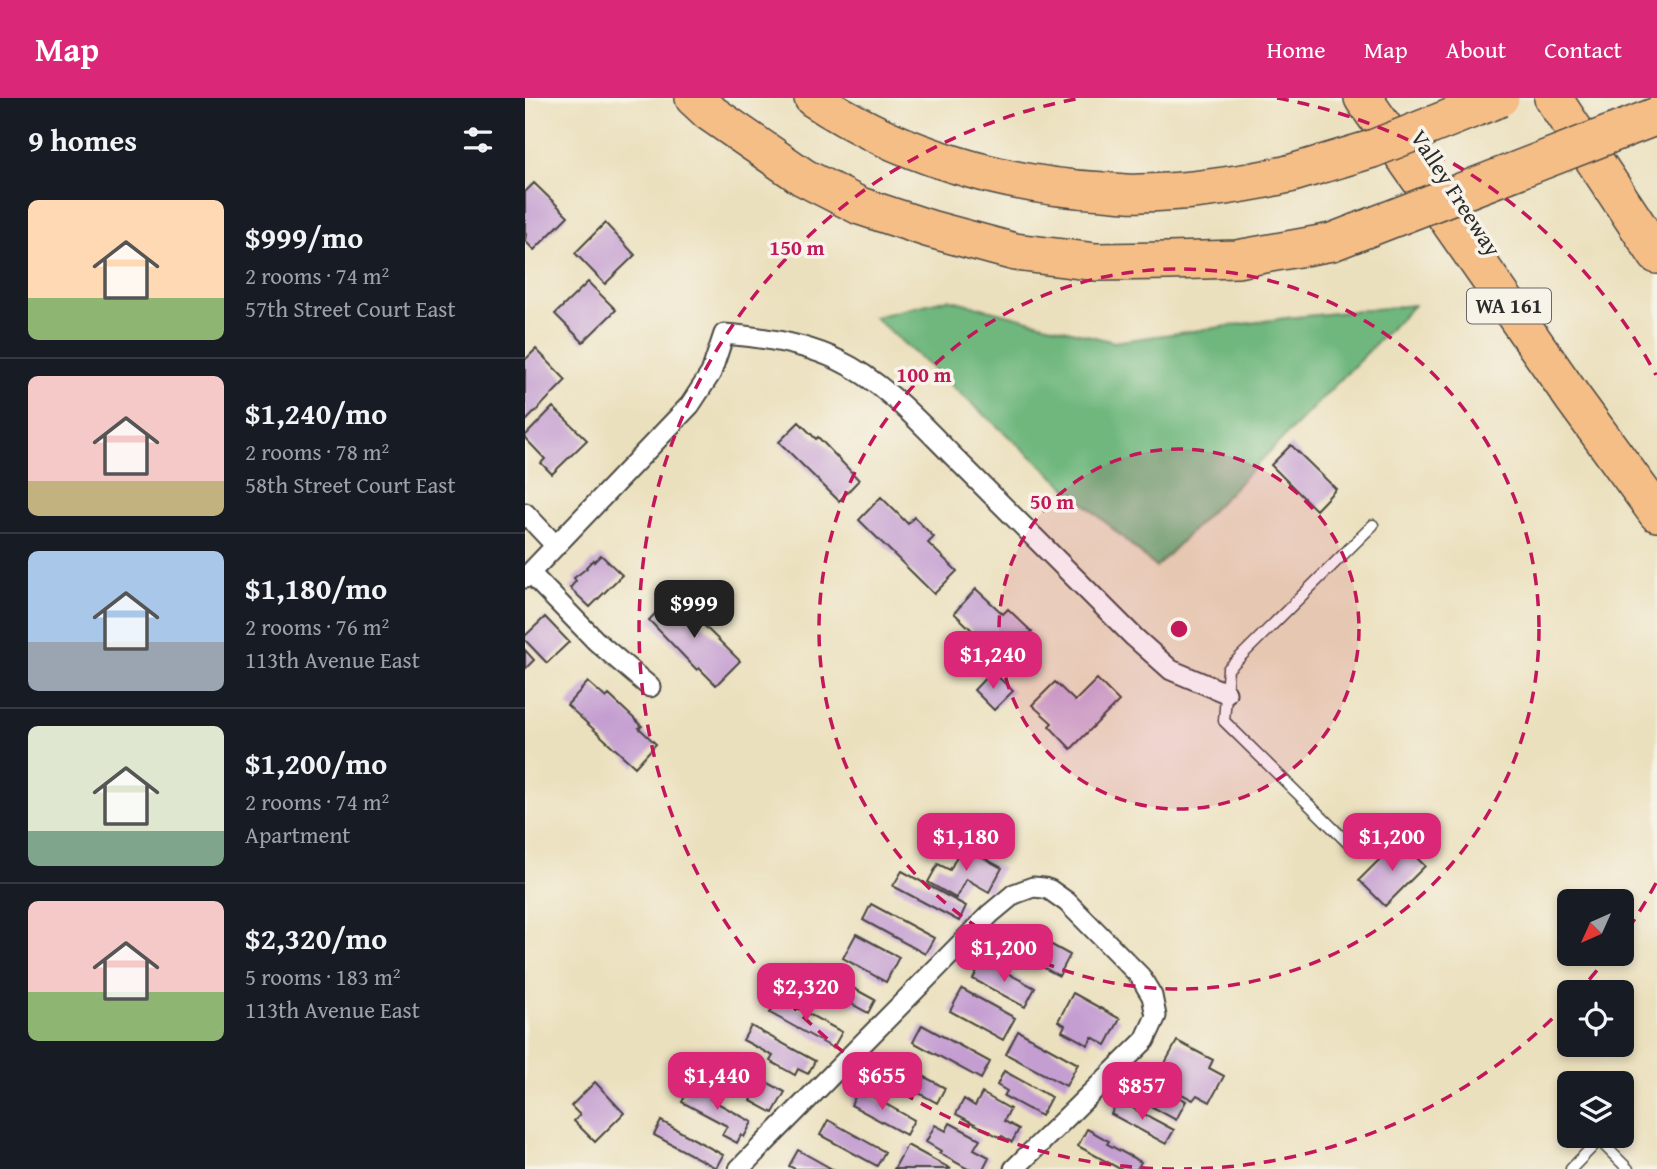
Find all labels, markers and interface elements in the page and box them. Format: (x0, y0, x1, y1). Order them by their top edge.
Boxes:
text: Map (35, 25, 99, 73)
text: Home (1267, 32, 1326, 67)
text: Map (1364, 32, 1408, 67)
text: About (1446, 32, 1506, 67)
text: Contact (1544, 32, 1622, 67)
text: 9 homes (28, 118, 137, 162)
icon: filters (459, 121, 497, 159)
street label: Valley Freeway (1403, 123, 1510, 263)
text: $999/mo (245, 215, 363, 259)
icon: home (84, 228, 168, 312)
text: 150 m (769, 232, 825, 263)
text: 2 rooms · 74 m² (245, 259, 389, 292)
road number: WA 161 (1467, 288, 1551, 324)
text: 57th Street Court East (245, 292, 456, 325)
text: 100 m (896, 359, 952, 390)
text: $1,240/mo (245, 391, 387, 435)
icon: home (84, 404, 168, 488)
text: 2 rooms · 78 m² (245, 435, 389, 468)
text: 58th Street Court East (245, 468, 456, 501)
text: 50 m (1030, 486, 1074, 517)
text: $1,180/mo (245, 566, 387, 610)
icon: home (84, 579, 168, 663)
pin: $999 (653, 580, 735, 640)
text: $999 (670, 586, 718, 619)
text: 2 rooms · 76 m² (245, 610, 389, 643)
centre of rings (1167, 617, 1191, 641)
pin: $1,240 (936, 632, 1050, 691)
text: $1,240 (960, 637, 1026, 670)
text: 113th Avenue East (245, 643, 420, 676)
text: $1,200/mo (245, 741, 387, 785)
icon: home (84, 754, 168, 838)
text: 2 rooms · 74 m² (245, 785, 389, 818)
pin: $1,180 (909, 814, 1023, 873)
pin: $1,200 (1335, 814, 1449, 873)
text: Apartment (245, 818, 350, 851)
text: $1,180 (933, 819, 999, 852)
text: $1,200 (1359, 819, 1425, 852)
north arrow (1557, 889, 1635, 966)
map controls (1557, 889, 1634, 1148)
text: $2,320/mo (245, 916, 387, 960)
pin: $1,200 (947, 924, 1061, 984)
icon: home (84, 929, 168, 1013)
text: $1,200 (971, 930, 1037, 963)
text: 5 rooms · 183 m² (245, 960, 400, 993)
pin: $2,320 (749, 964, 863, 1023)
text: $2,320 (773, 969, 839, 1002)
button: locate (1557, 980, 1634, 1057)
text: 113th Avenue East (245, 993, 420, 1026)
pin: $1,440 (660, 1052, 774, 1112)
pin: $655 (841, 1052, 923, 1112)
text: $1,440 (684, 1058, 750, 1091)
text: $655 (858, 1058, 906, 1091)
pin: $857 (1101, 1062, 1183, 1122)
text: $857 (1118, 1068, 1166, 1101)
button: layers (1557, 1071, 1634, 1148)

